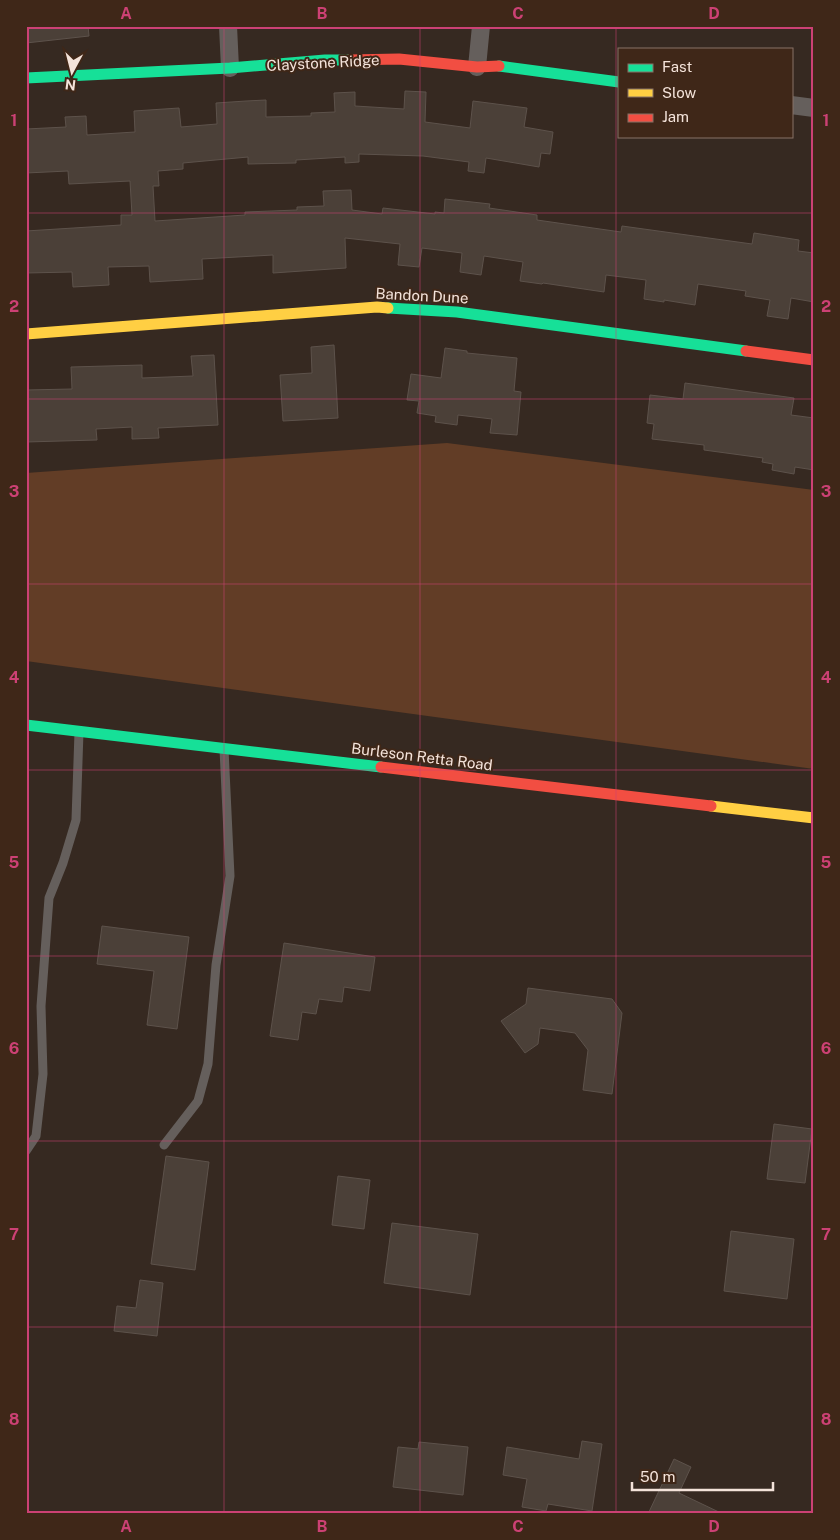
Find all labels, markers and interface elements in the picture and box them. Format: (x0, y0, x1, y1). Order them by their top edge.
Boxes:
text: A (120, 4, 132, 23)
text: B (317, 4, 328, 23)
text: C (512, 4, 524, 23)
text: D (708, 4, 720, 23)
north arrow (48, 48, 98, 98)
legend (618, 48, 792, 138)
street label: Claystone Ridge (266, 51, 380, 74)
text: Fast (662, 58, 692, 75)
text: N (64, 76, 77, 94)
text: Slow (662, 84, 697, 101)
text: Jam (662, 108, 689, 125)
text: 1 (11, 111, 17, 130)
text: 1 (823, 111, 829, 130)
street label: Bandon Dune (375, 285, 469, 306)
text: 2 (9, 297, 19, 316)
text: 2 (821, 297, 831, 316)
text: 3 (9, 482, 19, 501)
text: 3 (821, 482, 831, 501)
text: 4 (9, 668, 20, 687)
text: 4 (821, 668, 832, 687)
street label: Burleson Retta Road (350, 739, 494, 774)
text: 5 (9, 853, 20, 872)
text: 5 (821, 853, 832, 872)
text: 6 (9, 1039, 19, 1058)
text: 6 (821, 1039, 831, 1058)
text: 7 (9, 1225, 19, 1244)
text: 7 (821, 1225, 831, 1244)
text: 8 (9, 1410, 20, 1429)
text: 8 (821, 1410, 832, 1429)
scale bar (632, 1460, 774, 1492)
text: 50 m (640, 1468, 675, 1485)
text: A (120, 1517, 132, 1536)
text: B (317, 1517, 328, 1536)
text: C (512, 1517, 524, 1536)
text: D (708, 1517, 720, 1536)

